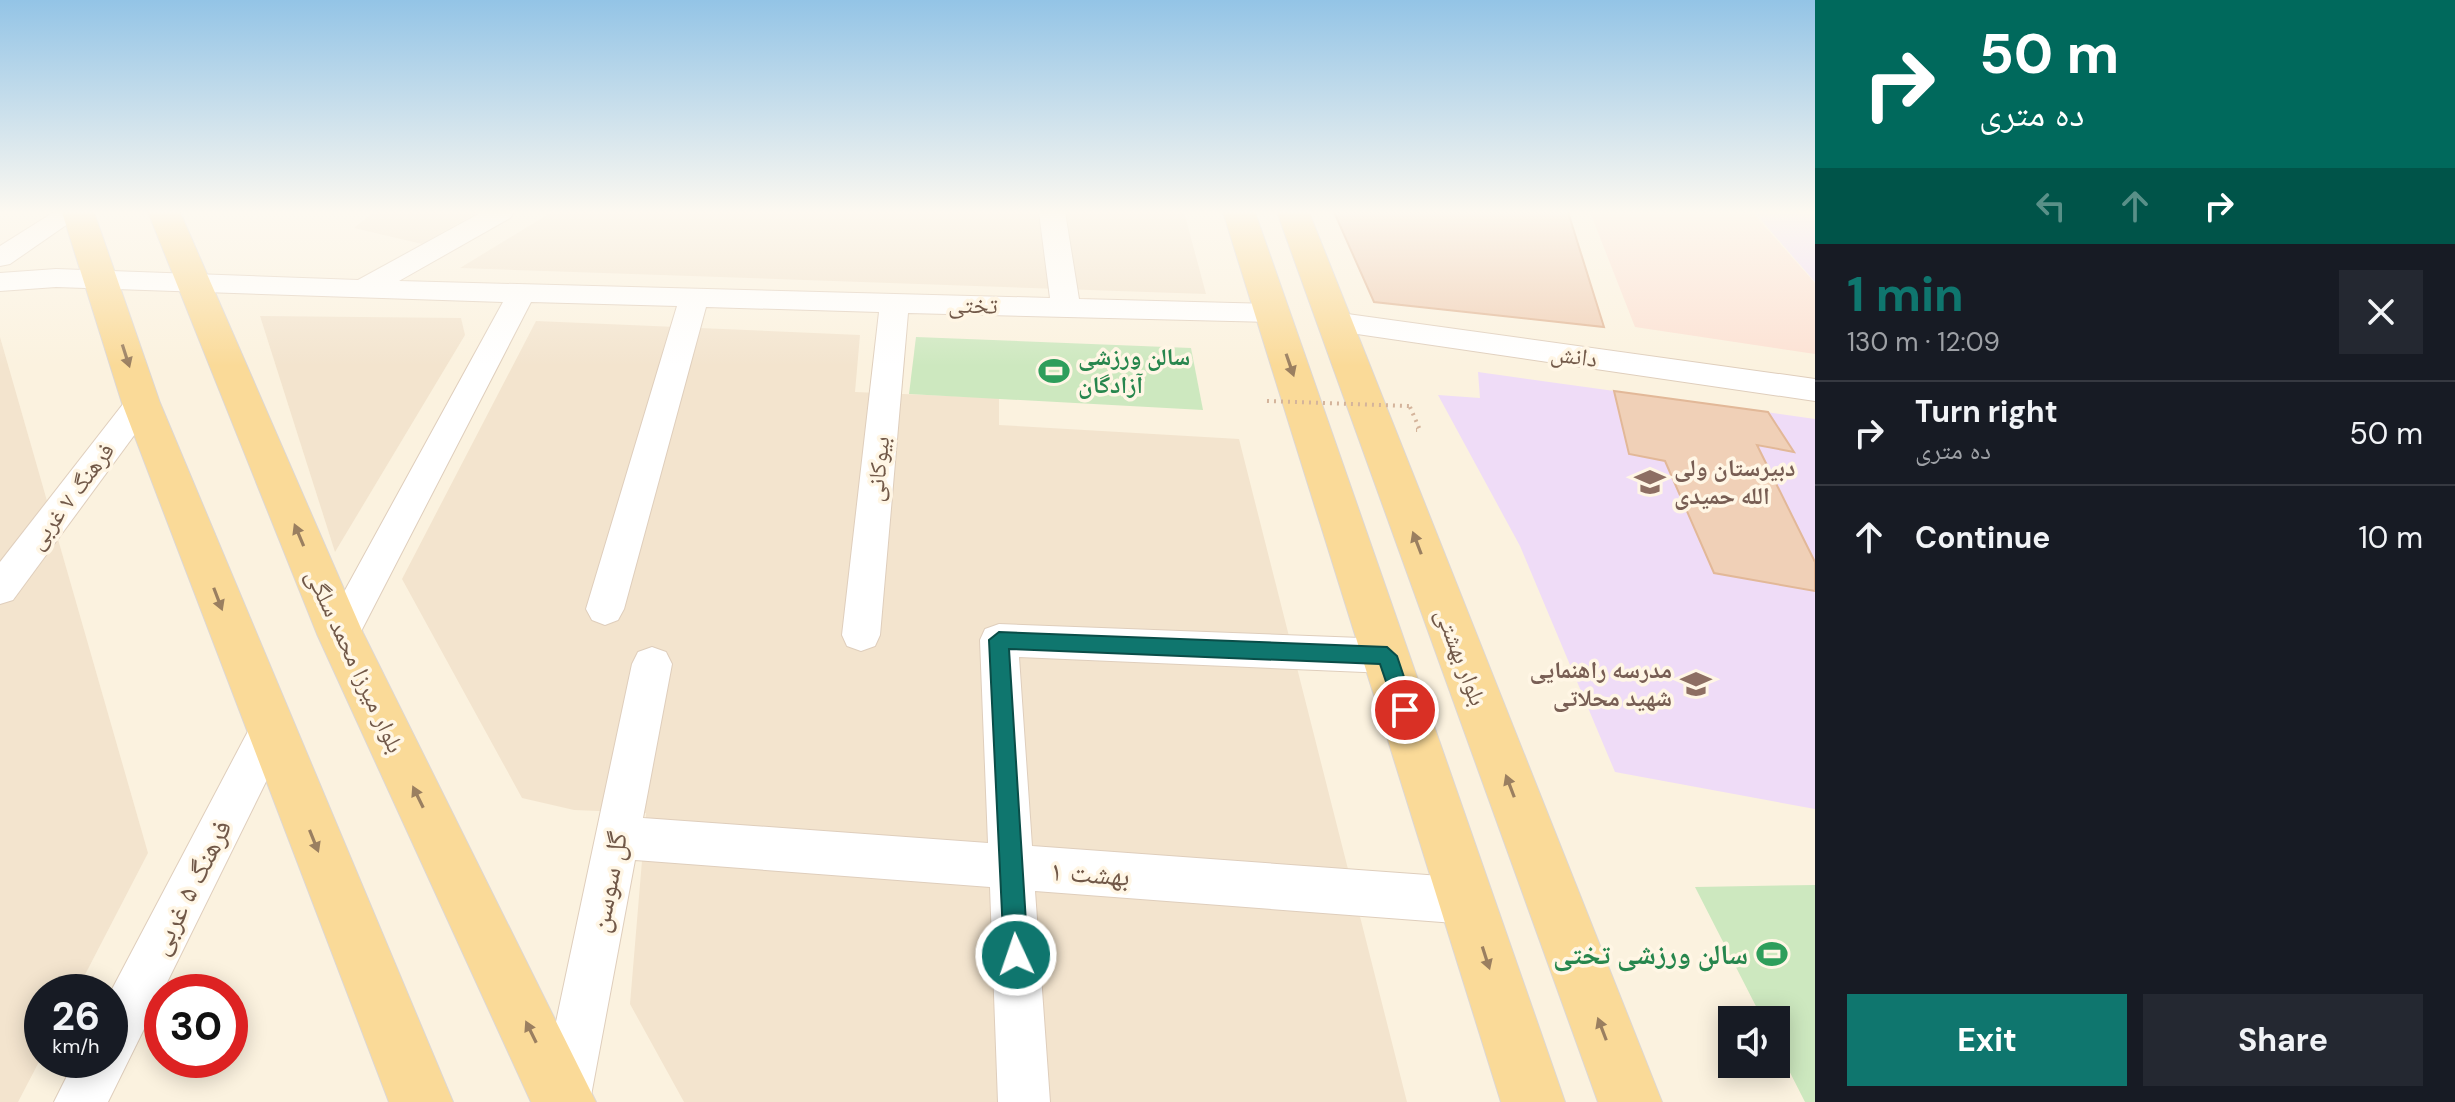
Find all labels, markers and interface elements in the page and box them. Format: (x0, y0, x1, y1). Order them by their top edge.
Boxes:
text: 50 m (1979, 17, 2119, 90)
icon: right (1847, 32, 1951, 136)
text: ده متری (1979, 90, 2084, 137)
icon: left (2029, 184, 2073, 228)
icon: ahead (2113, 184, 2157, 228)
icon: right (2197, 184, 2241, 228)
text: 1 min (1847, 263, 1964, 326)
button: close (2339, 270, 2423, 354)
street label: تختی (948, 288, 998, 321)
text: 130 m · 12:09 (1847, 325, 2000, 359)
street label: دانش (1549, 337, 1599, 374)
place label: سالن ورزشی آزادگان (1078, 341, 1190, 400)
one-way arrow (120, 345, 132, 369)
sports icon: سالن ورزشی آزادگان (1037, 354, 1071, 388)
one-way arrow (1285, 354, 1297, 378)
text: Turn right (1915, 392, 2058, 431)
icon: right (1847, 411, 1891, 455)
text: 50 m (2349, 414, 2423, 453)
text: ده متری (1915, 433, 1991, 467)
street label: بیوکانی (859, 435, 896, 503)
street label: فرهنگ ۷ غربی (20, 436, 121, 555)
place label: دبیرستان ولی الله حمیدی (1674, 452, 1795, 511)
school or university icon: دبیرستان ولی الله حمیدی (1633, 465, 1667, 499)
icon: ahead (1847, 515, 1891, 559)
text: Continue (1915, 518, 2050, 557)
text: 10 m (2358, 518, 2423, 557)
one-way arrow (292, 523, 305, 547)
one-way arrow (1410, 531, 1423, 555)
street label: بلوار میرزا محمد سلگی (299, 564, 412, 758)
one-way arrow (212, 587, 225, 611)
street label: بلوار بهشتی (1429, 604, 1494, 710)
place label: مدرسه راهنمایی شهید محلاتی (1529, 654, 1672, 713)
school or university icon: مدرسه راهنمایی شهید محلاتی (1679, 667, 1713, 701)
pin (1371, 676, 1439, 744)
icon: arrive (1383, 688, 1427, 732)
one-way arrow (1503, 774, 1516, 798)
one-way arrow (412, 785, 425, 808)
street label: فرهنگ ۵ غربی (141, 813, 240, 961)
street label: گل سوسن (581, 828, 636, 936)
one-way arrow (308, 829, 321, 853)
street label: بهشت ۱ (1049, 852, 1131, 895)
position arrow (974, 913, 1058, 997)
place label: سالن ورزشی تختی (1553, 936, 1748, 973)
sports icon: سالن ورزشی تختی (1755, 937, 1789, 971)
one-way arrow (1481, 946, 1493, 970)
speed limit sign: 30 (144, 974, 248, 1078)
text: 26 (52, 990, 100, 1042)
button: Exit (1847, 994, 2127, 1086)
button: Share (2143, 994, 2423, 1086)
map controls (1718, 1006, 1790, 1078)
button: sound (1718, 1006, 1790, 1078)
one-way arrow (1595, 1017, 1608, 1041)
one-way arrow (524, 1020, 538, 1043)
text: km/h (52, 1033, 100, 1059)

